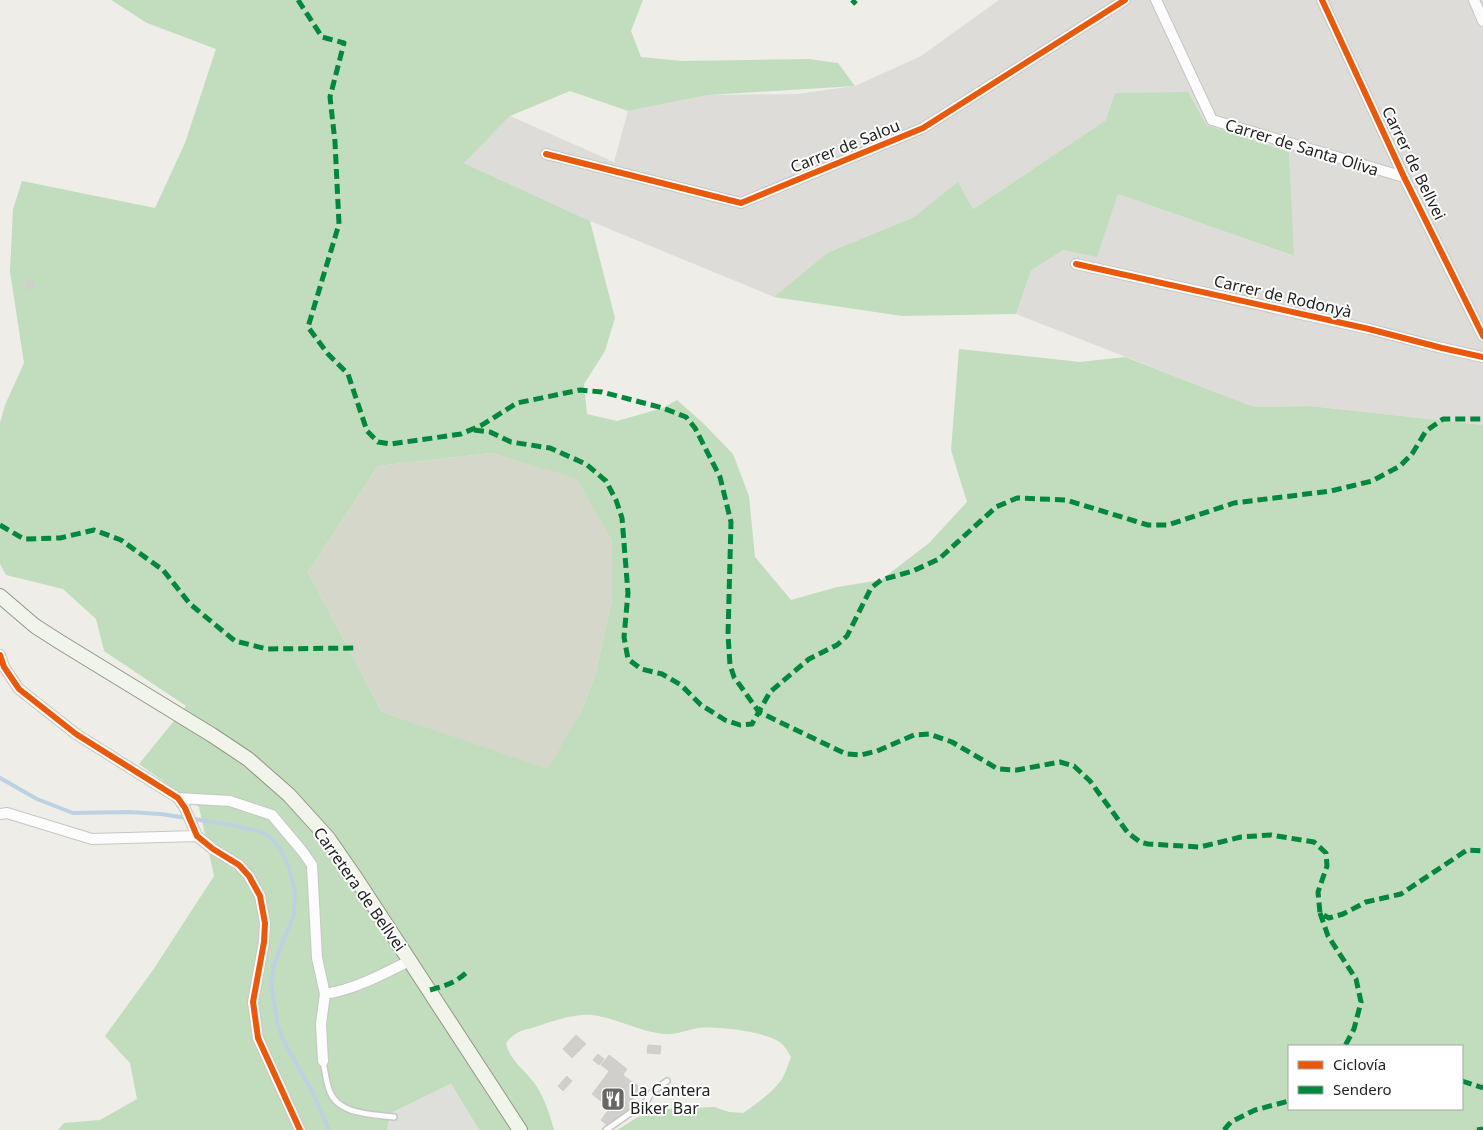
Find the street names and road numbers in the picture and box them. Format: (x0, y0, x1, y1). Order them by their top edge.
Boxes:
street label: Carrer de Bellvei (1377, 103, 1451, 223)
street label: Carrer de Santa Oliva (1223, 113, 1381, 181)
street label: Carrer de Salou (787, 114, 903, 178)
street label: Carrer de Rodonyà (1212, 269, 1354, 323)
street label: Carretera de Bellvei (309, 822, 411, 956)

